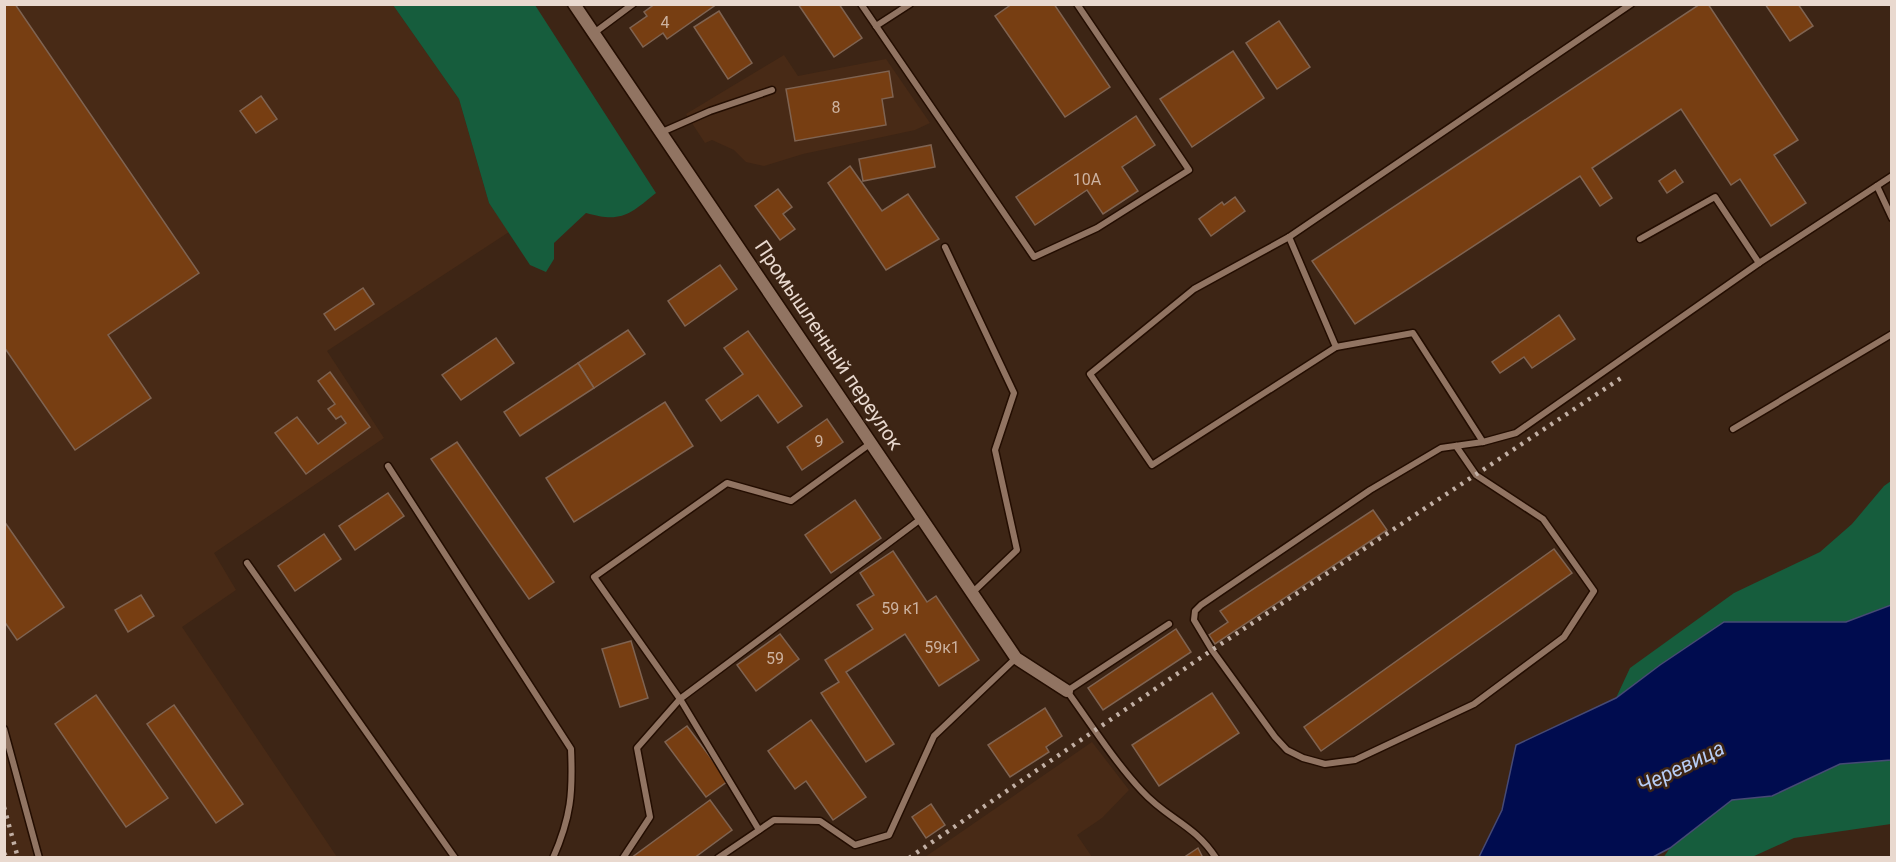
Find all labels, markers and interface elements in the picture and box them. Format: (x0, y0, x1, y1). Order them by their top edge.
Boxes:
house number: 4 (661, 13, 670, 32)
house number: 8 (832, 98, 841, 117)
house number: 10А (1073, 170, 1102, 189)
street label: Промышленный переулок (750, 236, 908, 454)
house number: 9 (815, 432, 824, 451)
house number: 59 к1 (881, 599, 921, 618)
house number: 59к1 (924, 638, 960, 657)
house number: 59 (766, 649, 784, 668)
water label: Черевица (1634, 736, 1728, 798)

